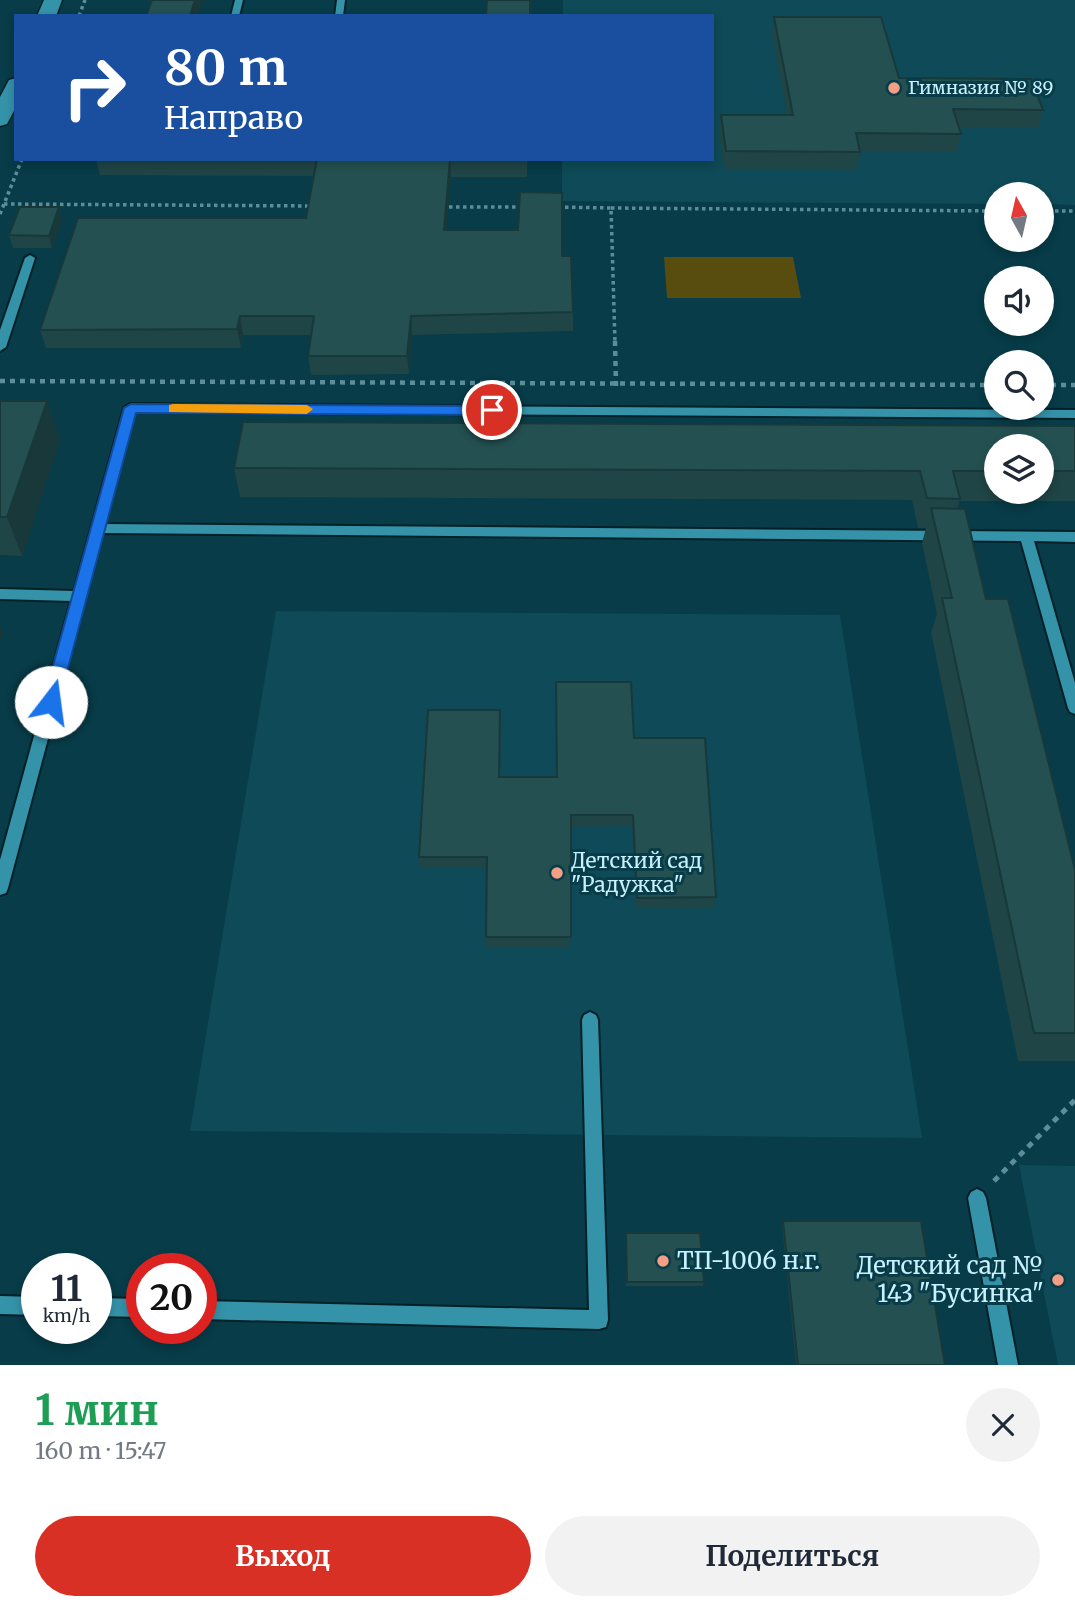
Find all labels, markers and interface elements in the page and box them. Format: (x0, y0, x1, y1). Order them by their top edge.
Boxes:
text: 80 m (164, 37, 287, 98)
icon: right (49, 42, 140, 133)
place label: Гимназия № 89 (908, 76, 1053, 99)
marker: Гимназия № 89 (886, 80, 902, 96)
text: Направо (164, 98, 303, 138)
north arrow (984, 182, 1054, 252)
map controls (984, 182, 1054, 504)
button: sound (984, 266, 1054, 336)
button: search (984, 350, 1054, 420)
pin (462, 380, 522, 440)
icon: arrive (473, 391, 511, 429)
button: layers (984, 434, 1054, 504)
position arrow (14, 665, 88, 739)
place label: Детский сад "Радужка" (571, 847, 702, 898)
marker: Детский сад "Радужка" (549, 865, 565, 881)
place label: ТП-1006 н.г. (677, 1245, 820, 1276)
place label: Детский сад № 143 "Бусинка" (857, 1250, 1044, 1309)
speed limit sign: 20 (126, 1253, 217, 1344)
marker: ТП-1006 н.г. (655, 1253, 671, 1269)
text: 11 (51, 1267, 82, 1311)
marker: Детский сад № 143 "Бусинка" (1050, 1272, 1066, 1288)
text: km/h (43, 1304, 90, 1327)
text: 1 мин (35, 1384, 159, 1436)
button: close (966, 1388, 1040, 1462)
text: 160 m · 15:47 (35, 1436, 166, 1465)
button: Выход (35, 1516, 531, 1596)
button: Поделиться (545, 1516, 1040, 1596)

